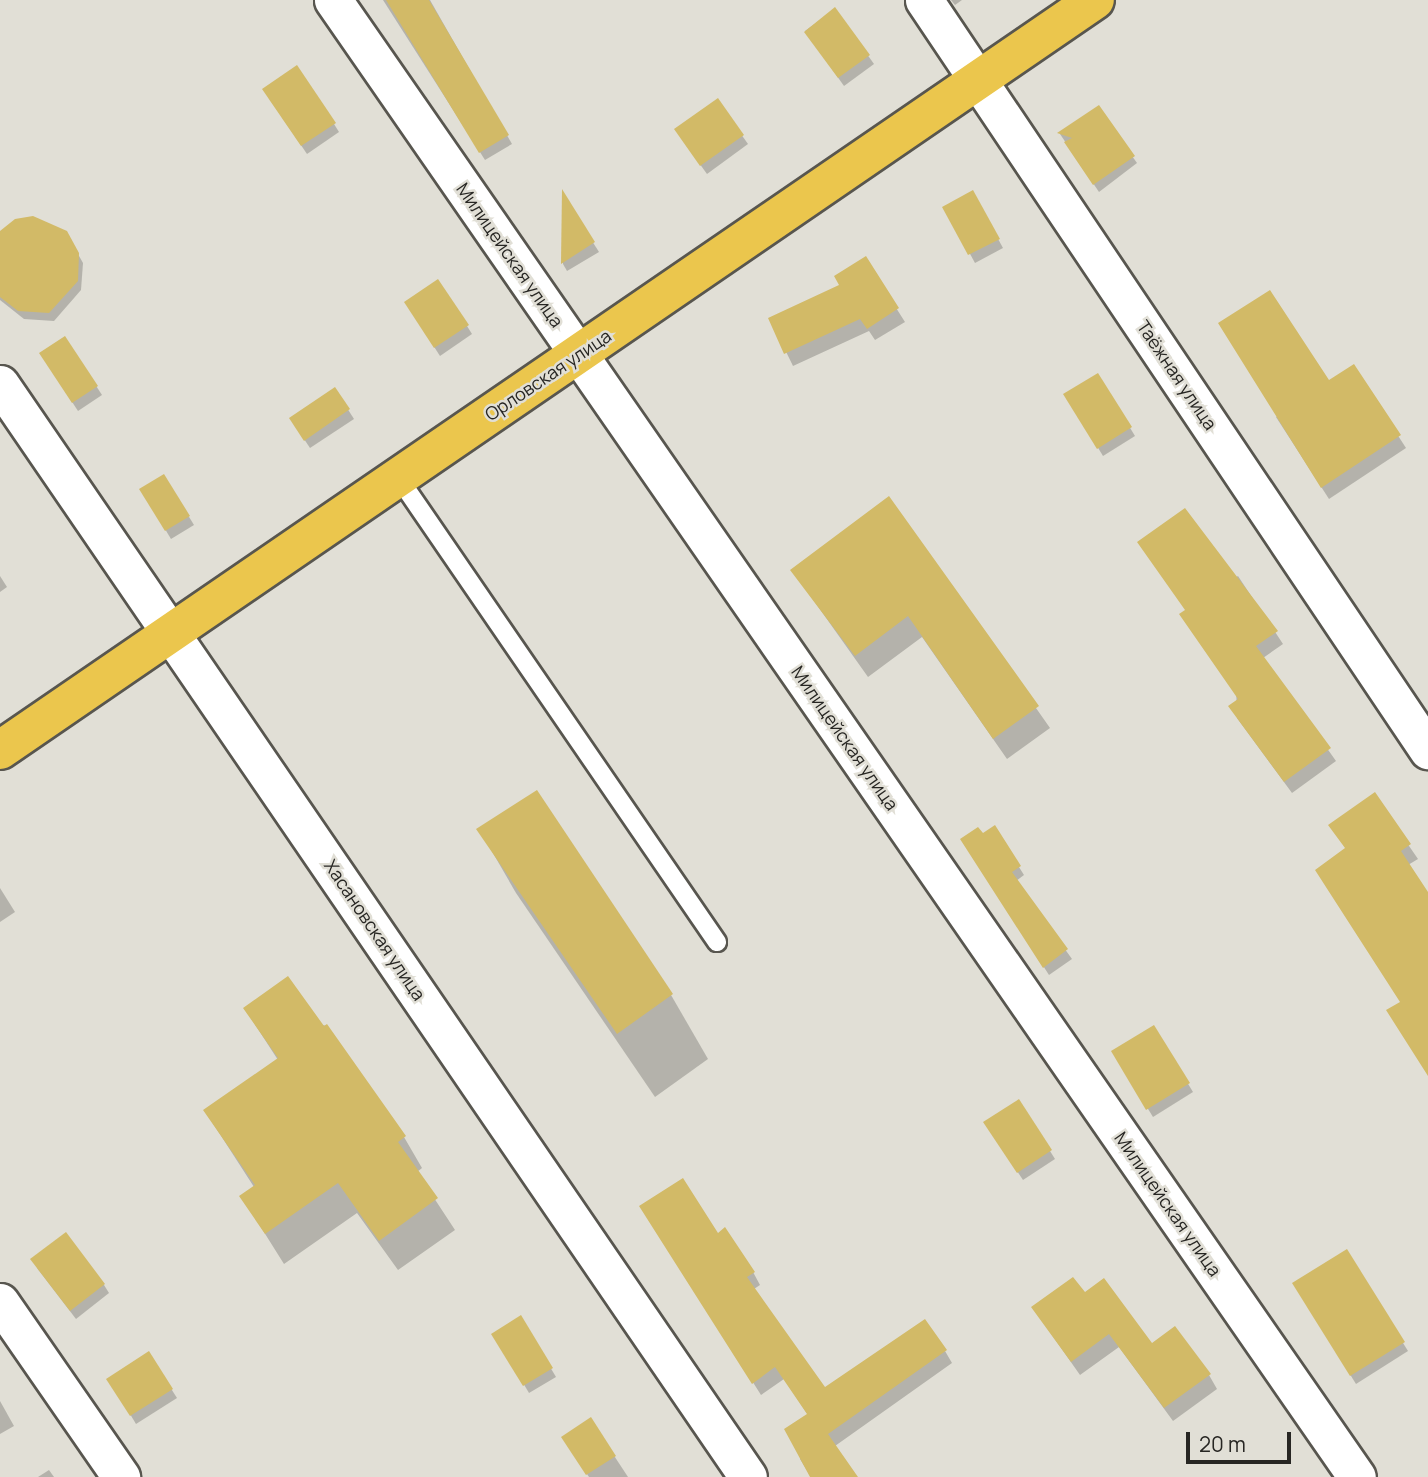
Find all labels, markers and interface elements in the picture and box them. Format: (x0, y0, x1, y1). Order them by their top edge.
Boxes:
street label: Милицейская улица (452, 179, 568, 331)
street label: Таёжная улица (1132, 316, 1222, 434)
street label: Орловская улица (481, 325, 615, 425)
street label: Милицейская улица (787, 662, 903, 814)
street label: Хасановская улица (320, 856, 430, 1004)
street label: Милицейская улица (1110, 1128, 1226, 1280)
scale bar (1190, 1418, 1295, 1462)
text: 20 m (1199, 1430, 1246, 1458)

